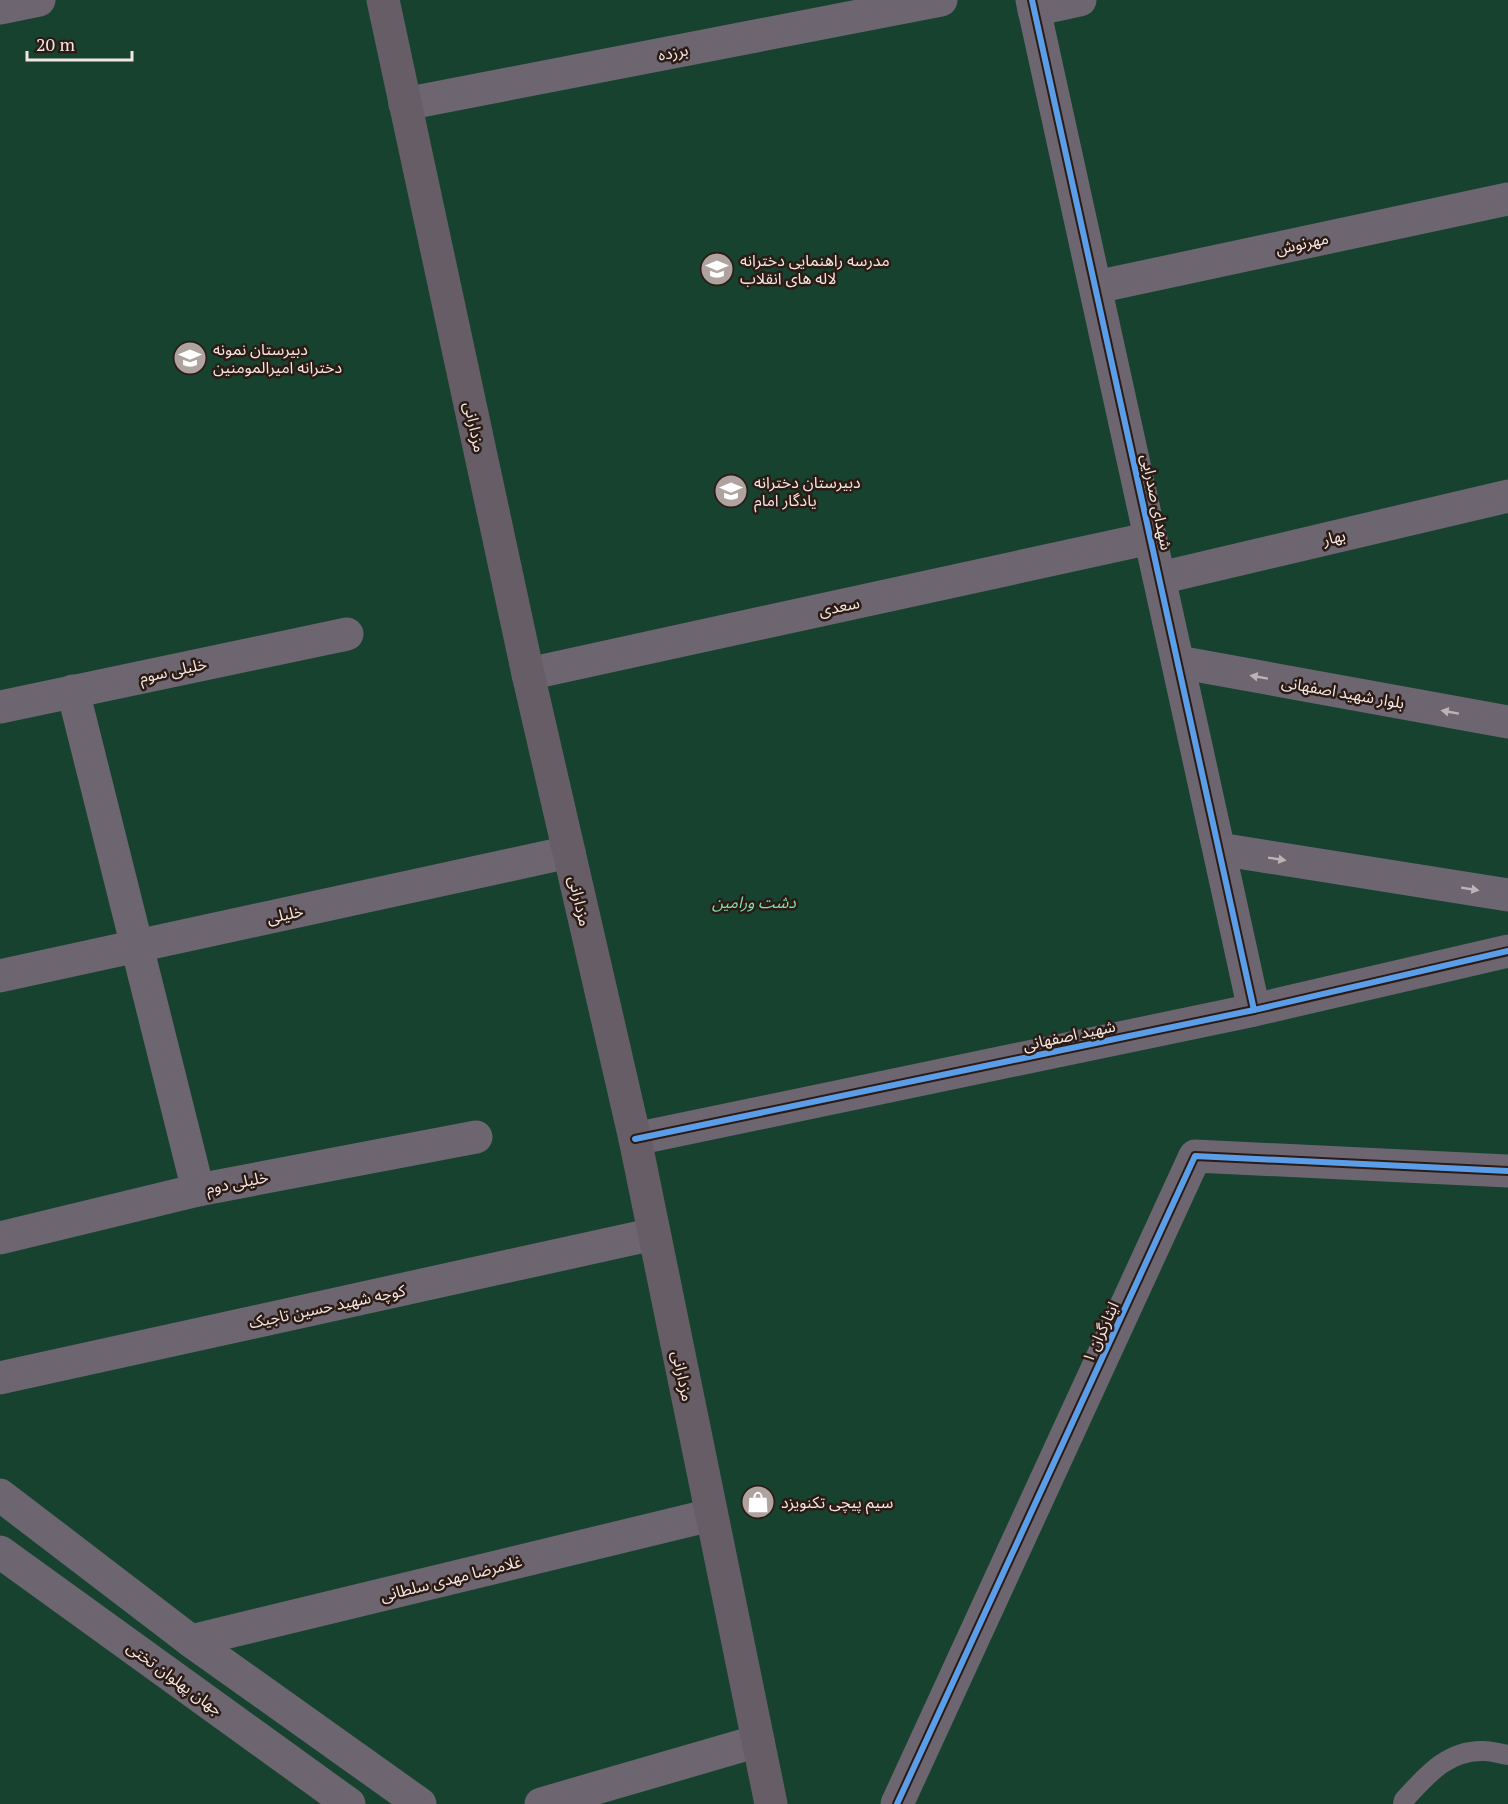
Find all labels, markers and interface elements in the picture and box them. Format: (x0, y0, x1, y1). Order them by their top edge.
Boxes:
scale bar (27, 24, 132, 62)
text: 20 m (36, 32, 76, 56)
street label: برزده (656, 38, 690, 66)
street label: مهرنوش (1274, 227, 1330, 259)
place label: مدرسه راهنمایی دخترانه لاله های انقلاب (740, 249, 890, 289)
school or university icon: مدرسه راهنمایی دخترانه لاله های انقلاب (699, 251, 735, 287)
place label: دبیرستان نمونه دخترانه امیرالمومنین (213, 338, 342, 378)
school or university icon: دبیرستان نمونه دخترانه امیرالمومنین (172, 340, 208, 376)
street label: مزدارانی (459, 400, 491, 454)
street label: شهدای صدرایی (1136, 452, 1178, 552)
place label: دبیرستان دخترانه یادگار امام (754, 471, 861, 513)
school or university icon: دبیرستان دخترانه یادگار امام (713, 473, 749, 509)
street label: بهار (1319, 524, 1348, 551)
street label: سعدی (816, 591, 862, 621)
street label: خلیلی سوم (137, 652, 209, 690)
street label: بلوار شهید اصفهانی (1280, 670, 1406, 714)
one-way arrow (1249, 672, 1268, 681)
one-way arrow (1441, 707, 1460, 716)
one-way arrow (1268, 854, 1287, 863)
street label: مزدارانی (564, 874, 596, 928)
one-way arrow (1460, 885, 1479, 894)
park label: دشت ورامین (712, 891, 796, 913)
street label: خلیلی (265, 899, 305, 929)
street label: شهید اصفهانی (1021, 1014, 1117, 1056)
street label: خلیلی دوم (204, 1165, 270, 1201)
street label: کوچه شهید حسین تاجیک (247, 1279, 408, 1333)
street label: ایثارگران ۱ (1076, 1298, 1124, 1366)
street label: مزدارانی (667, 1349, 699, 1403)
shop icon: سیم پیچی تکنویزد (740, 1484, 776, 1520)
place label: سیم پیچی تکنویزد (781, 1491, 893, 1515)
street label: غلامرضا مهدی سلطانی (378, 1550, 524, 1606)
street label: جهان پهلوان تختی (122, 1636, 227, 1720)

